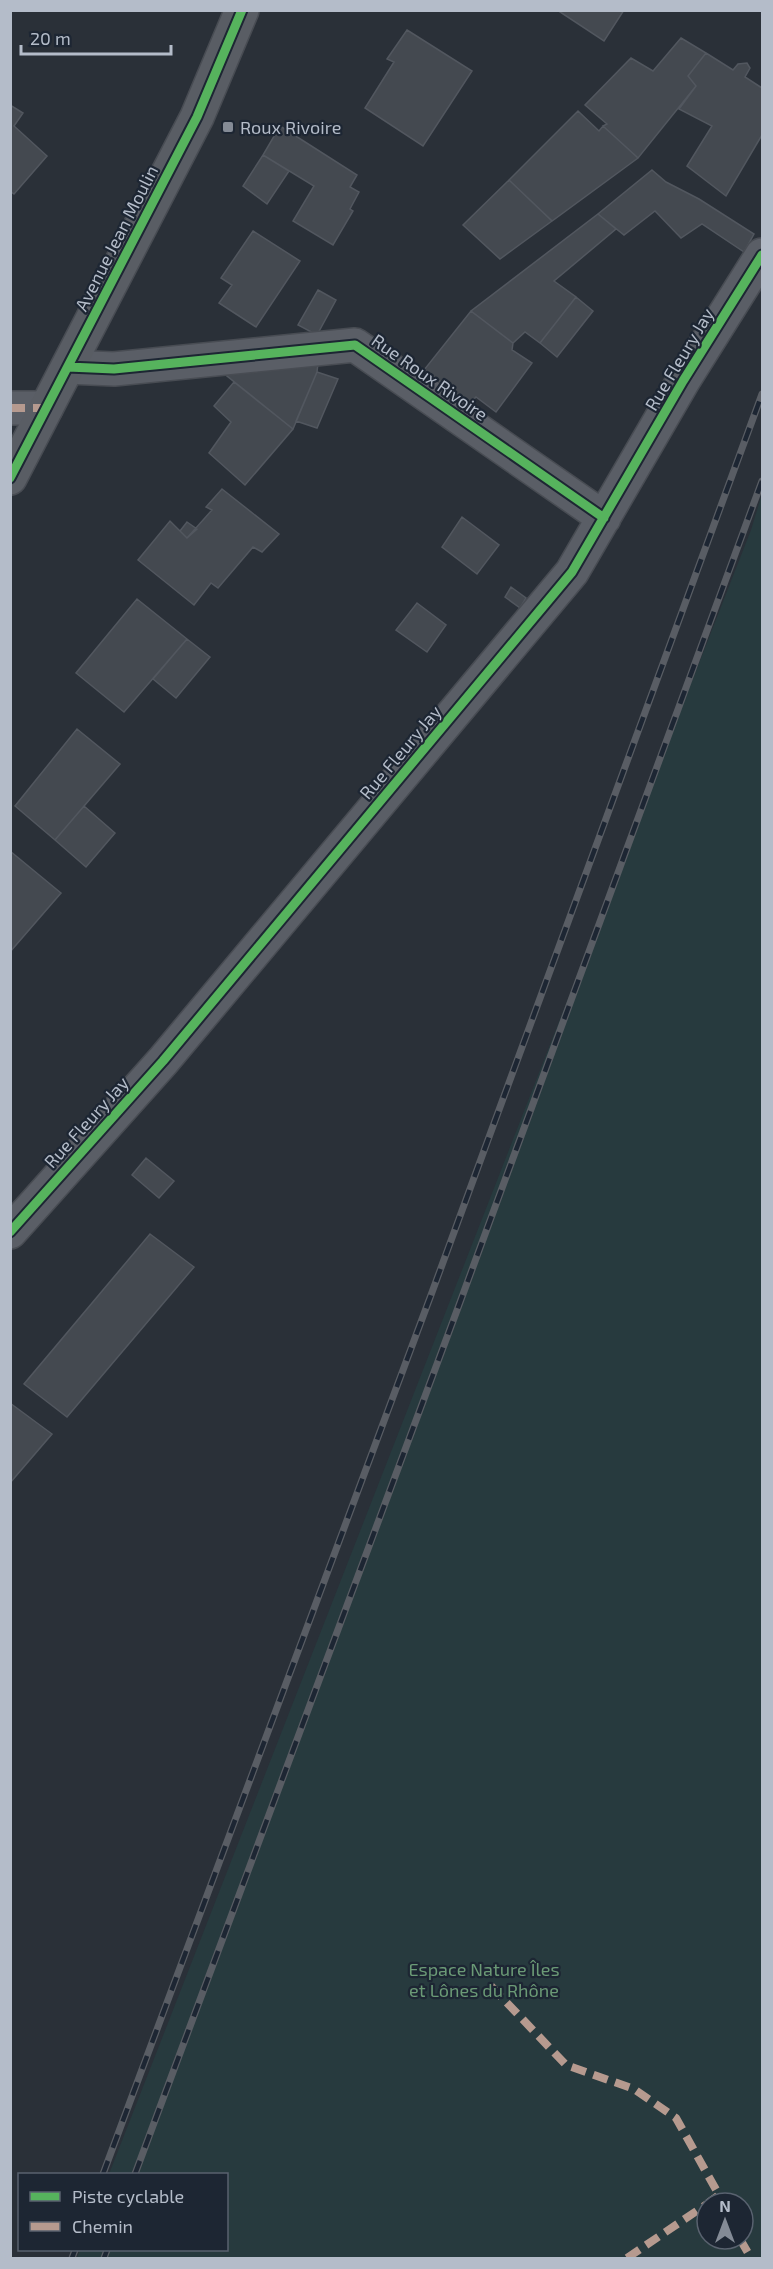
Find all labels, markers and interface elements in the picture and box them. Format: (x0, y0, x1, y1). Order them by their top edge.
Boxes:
scale bar (21, 18, 171, 56)
text: 20 m (30, 27, 71, 49)
place label: Roux Rivoire (240, 116, 341, 138)
marker: Roux Rivoire (221, 120, 235, 134)
street label: Avenue Jean Moulin (70, 161, 162, 315)
street label: Rue Fleury Jay (640, 303, 718, 414)
street label: Rue Roux Rivoire (368, 329, 492, 425)
street label: Rue Fleury Jay (354, 700, 446, 803)
street label: Rue Fleury Jay (39, 1071, 133, 1172)
park label: Espace Nature Îles et Lônes du Rhône (408, 1958, 560, 2001)
legend (18, 2173, 228, 2251)
text: Piste cyclable (72, 2185, 184, 2207)
north arrow (695, 2191, 755, 2251)
text: N (719, 2196, 731, 2215)
text: Chemin (72, 2215, 133, 2237)

